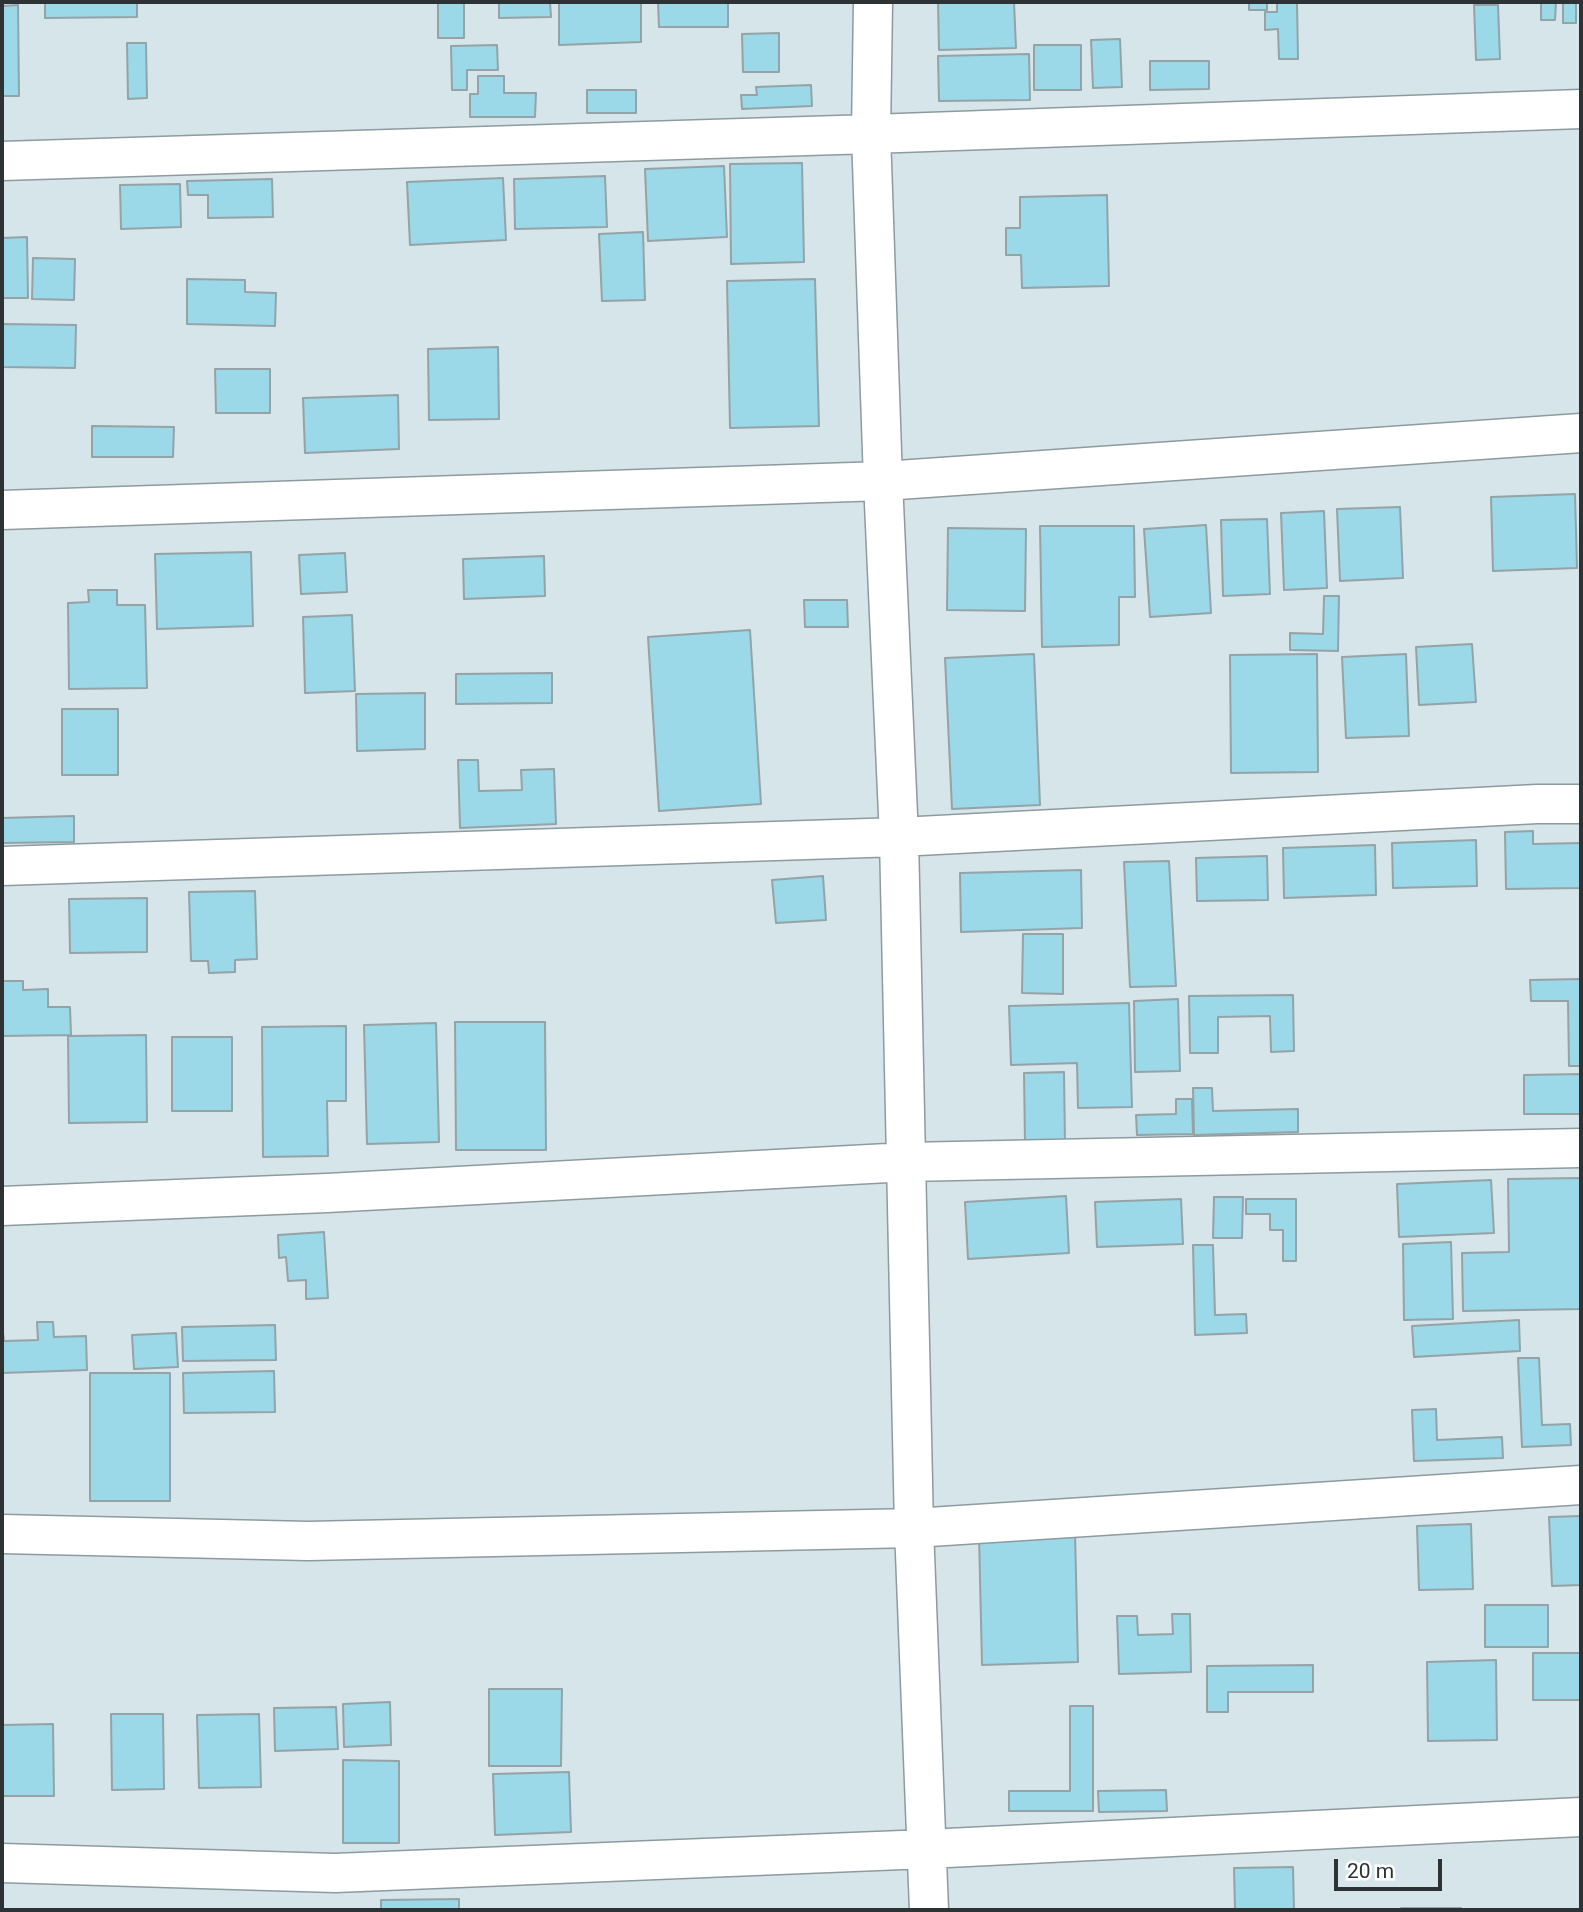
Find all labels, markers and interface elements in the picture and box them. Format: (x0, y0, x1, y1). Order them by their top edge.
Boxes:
scale bar (1338, 1846, 1446, 1890)
text: 20 m (1347, 1859, 1394, 1883)

